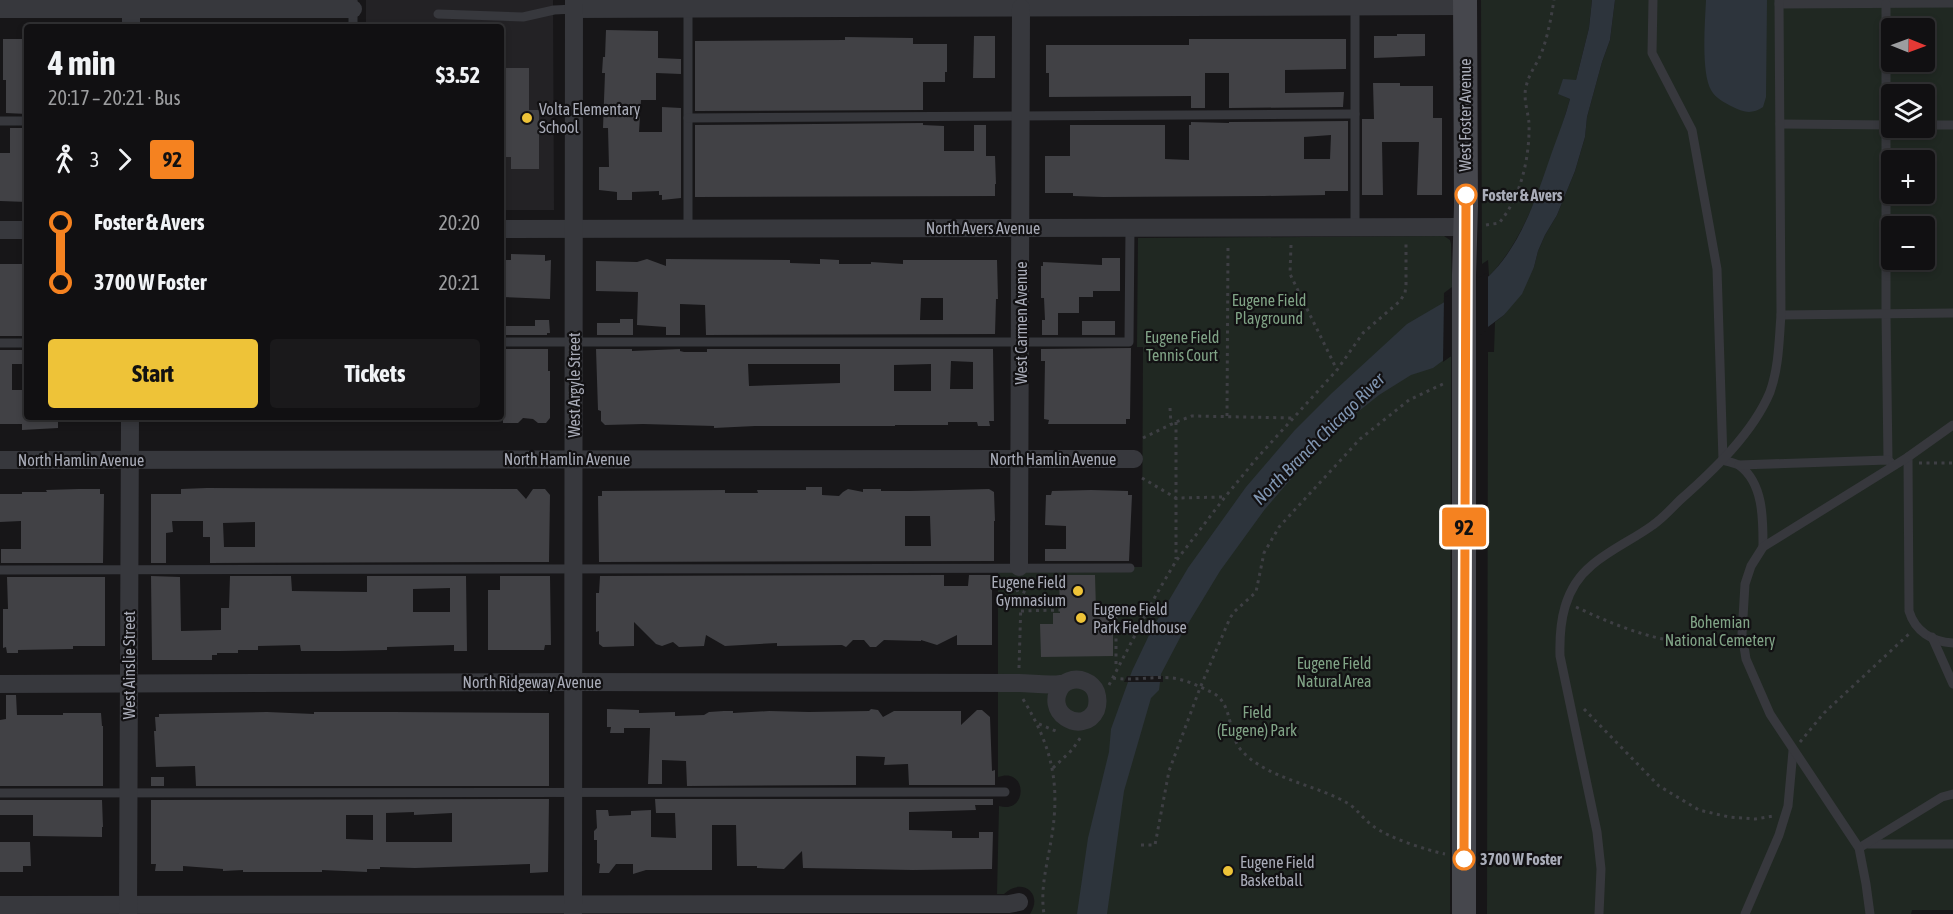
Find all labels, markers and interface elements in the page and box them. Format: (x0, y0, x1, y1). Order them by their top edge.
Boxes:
north arrow (1881, 18, 1935, 72)
map controls (1881, 18, 1935, 270)
text: 4 min (48, 44, 115, 82)
street label: West Foster Avenue (1456, 58, 1474, 172)
text: $3.52 (436, 62, 480, 88)
button: layers (1881, 84, 1935, 138)
text: 20:17 – 20:21 · Bus (48, 86, 181, 109)
place label: Volta Elementary School (539, 100, 641, 136)
marker: Volta Elementary School (520, 111, 534, 125)
icon: walk (48, 143, 81, 176)
icon: forward (108, 143, 141, 176)
text: 92 (162, 147, 182, 171)
text: 3 (90, 148, 99, 171)
button: + (1881, 150, 1935, 204)
marker: Foster & Avers (1455, 184, 1477, 206)
place label: Foster & Avers (1482, 186, 1563, 204)
text: Foster & Avers (94, 209, 204, 235)
text: 20:20 (438, 211, 480, 234)
button: − (1881, 216, 1935, 270)
street label: North Avers Avenue (926, 219, 1040, 237)
street label: West Carmen Avenue (1012, 261, 1030, 385)
text: 3700 W Foster (94, 269, 206, 295)
text: 20:21 (438, 271, 480, 294)
park label: Eugene Field Playground (1232, 291, 1306, 328)
park label: Eugene Field Tennis Court (1145, 328, 1219, 364)
street label: West Argyle Street (565, 332, 584, 438)
button: Start (48, 339, 258, 408)
button: Tickets (270, 339, 480, 408)
water label: North Branch Chicago River (1248, 368, 1389, 509)
street label: North Hamlin Avenue (504, 450, 630, 468)
street label: North Hamlin Avenue (990, 450, 1116, 468)
street label: North Hamlin Avenue (18, 451, 144, 469)
line badge: 92 (1437, 508, 1491, 546)
text: 92 (1454, 515, 1474, 539)
place label: Eugene Field Gymnasium (991, 573, 1066, 610)
marker: Eugene Field Gymnasium (1071, 584, 1085, 598)
place label: Eugene Field Park Fieldhouse (1093, 600, 1187, 636)
street label: West Ainslie Street (120, 610, 138, 719)
marker: Eugene Field Park Fieldhouse (1074, 611, 1088, 625)
park label: Bohemian National Cemetery (1665, 613, 1776, 650)
park label: Eugene Field Natural Area (1297, 654, 1371, 690)
street label: North Ridgeway Avenue (463, 673, 601, 692)
park label: Field (Eugene) Park (1217, 703, 1297, 740)
marker: 3700 W Foster (1453, 848, 1475, 870)
place label: 3700 W Foster (1480, 850, 1562, 868)
place label: Eugene Field Basketball (1240, 853, 1315, 889)
marker: Eugene Field Basketball (1221, 864, 1235, 878)

